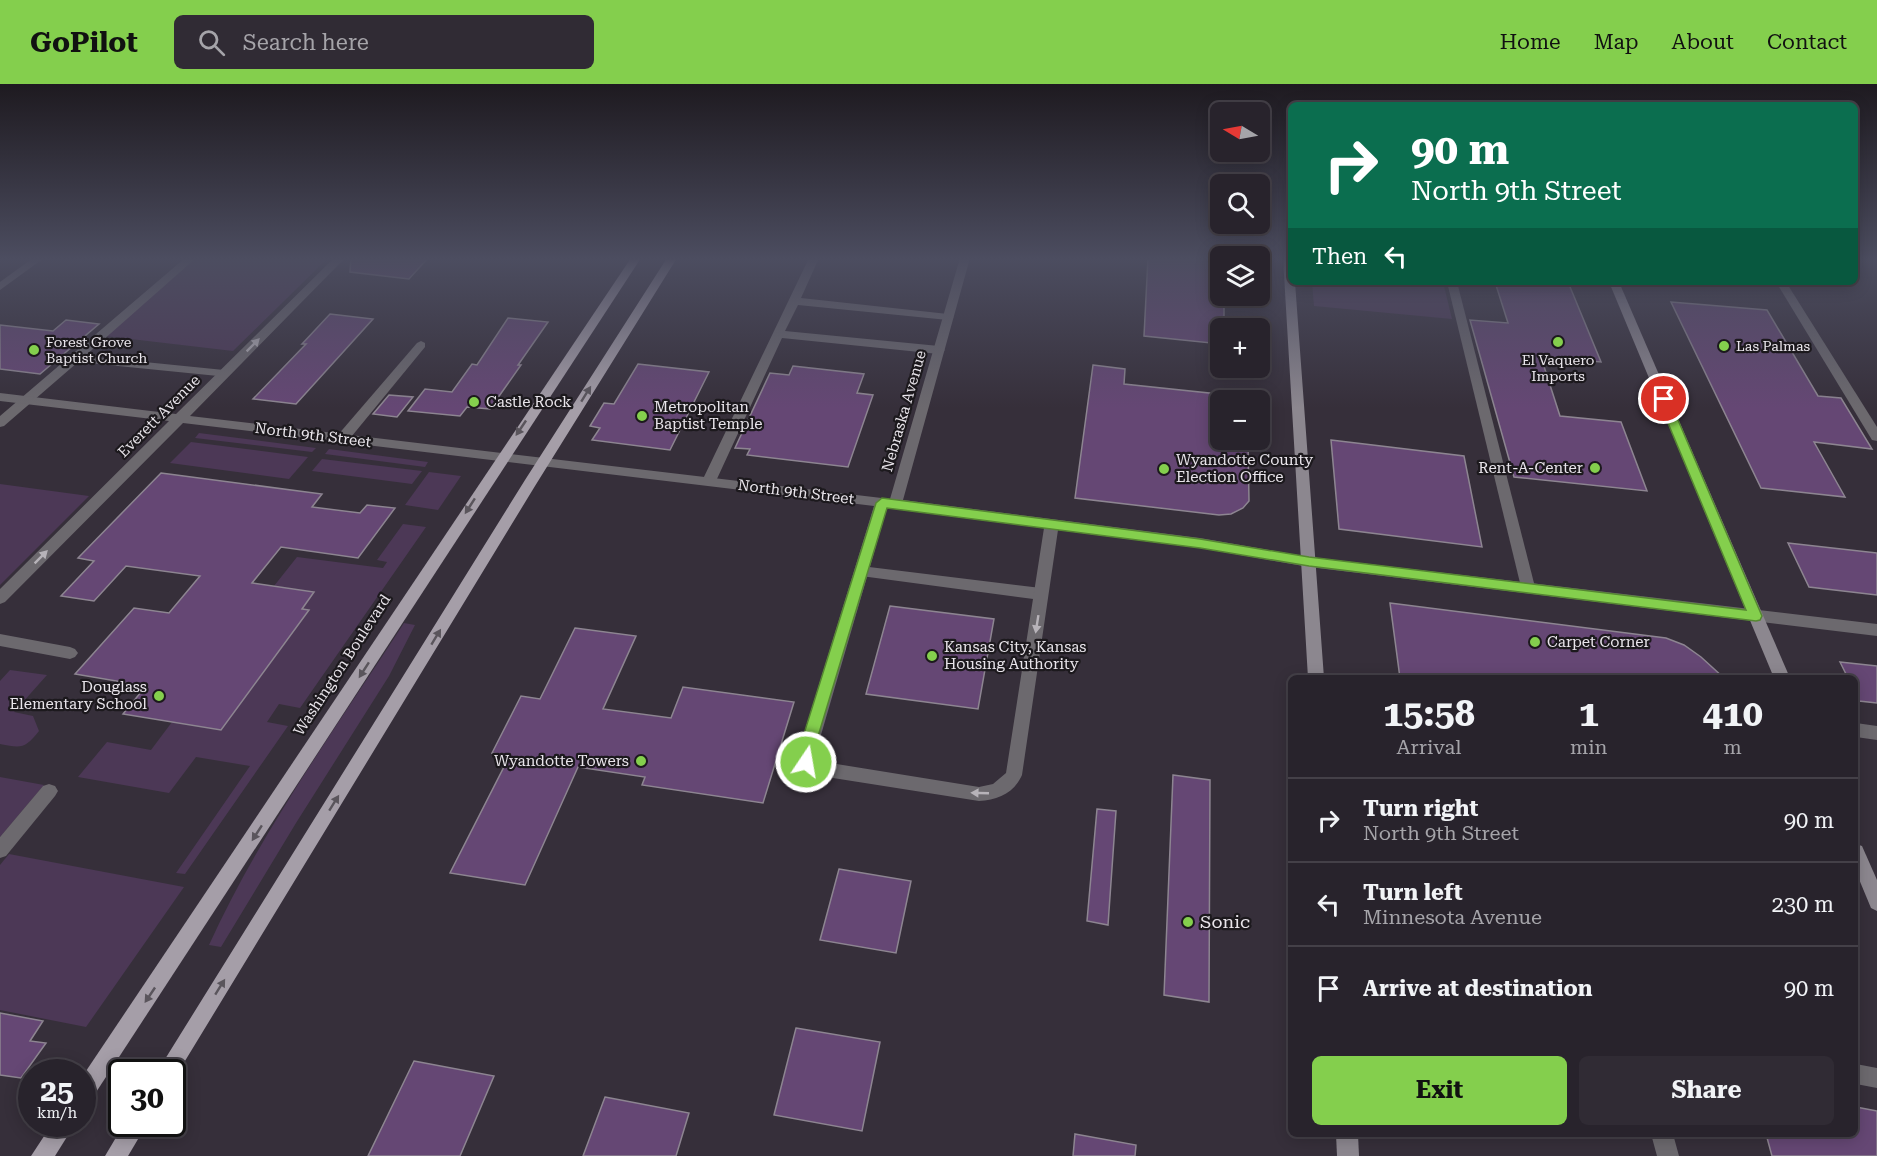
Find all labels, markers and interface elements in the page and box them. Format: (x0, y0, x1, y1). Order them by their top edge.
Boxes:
search box (174, 15, 594, 69)
text: GoPilot (30, 26, 138, 59)
icon: search (195, 26, 228, 59)
text: Search here (243, 30, 369, 55)
text: Home (1500, 30, 1561, 54)
text: Map (1594, 30, 1639, 54)
text: About (1672, 30, 1734, 54)
text: Contact (1767, 30, 1847, 54)
north arrow (1210, 102, 1270, 162)
map controls (1210, 102, 1270, 450)
text: 90 m (1411, 125, 1509, 174)
icon: right (1312, 126, 1390, 204)
button: search (1210, 174, 1270, 234)
text: North 9th Street (1411, 175, 1622, 207)
icon: left (1379, 240, 1412, 273)
text: Then (1312, 244, 1367, 269)
button: layers (1210, 246, 1270, 306)
button: + (1210, 318, 1270, 378)
place label: Forest Grove Baptist Church (46, 334, 147, 366)
marker: El Vaquero Imports (1551, 335, 1565, 349)
one-way arrow (246, 338, 260, 352)
place label: Las Palmas (1736, 338, 1810, 354)
marker: Las Palmas (1717, 339, 1731, 353)
marker: Forest Grove Baptist Church (27, 343, 41, 357)
street label: Nebraska Avenue (878, 348, 930, 474)
place label: El Vaquero Imports (1522, 352, 1594, 384)
street label: Everett Avenue (114, 371, 204, 461)
pin (1638, 373, 1689, 424)
icon: arrive (1647, 382, 1680, 415)
one-way arrow (580, 386, 591, 402)
button: − (1210, 390, 1270, 450)
place label: Castle Rock (486, 393, 572, 411)
marker: Castle Rock (467, 395, 481, 409)
place label: Metropolitan Baptist Temple (654, 398, 763, 433)
marker: Metropolitan Baptist Temple (635, 409, 649, 423)
street label: North 9th Street (254, 419, 373, 451)
one-way arrow (516, 420, 527, 437)
place label: Wyandotte County Election Office (1176, 451, 1313, 486)
place label: Rent-A-Center (1478, 459, 1583, 477)
marker: Rent-A-Center (1588, 461, 1602, 475)
marker: Wyandotte County Election Office (1157, 462, 1171, 476)
street label: North 9th Street (737, 476, 856, 508)
one-way arrow (465, 498, 476, 514)
one-way arrow (34, 550, 49, 564)
street label: Washington Boulevard (290, 591, 395, 739)
one-way arrow (1032, 614, 1041, 633)
one-way arrow (430, 629, 441, 645)
place label: Carpet Corner (1547, 633, 1650, 651)
marker: Carpet Corner (1528, 635, 1542, 649)
place label: Kansas City, Kansas Housing Authority (944, 638, 1086, 673)
marker: Kansas City, Kansas Housing Authority (925, 649, 939, 663)
one-way arrow (358, 661, 370, 677)
place label: Douglass Elementary School (9, 678, 147, 713)
marker: Douglass Elementary School (152, 689, 166, 703)
text: 15:58 (1383, 693, 1475, 735)
text: 1 (1579, 693, 1599, 735)
text: 410 (1703, 693, 1763, 735)
position arrow (774, 730, 838, 794)
text: Arrival (1396, 735, 1461, 759)
text: min (1570, 735, 1607, 759)
text: m (1724, 735, 1742, 759)
place label: Wyandotte Towers (494, 752, 629, 770)
marker: Wyandotte Towers (634, 754, 648, 768)
one-way arrow (970, 788, 989, 797)
one-way arrow (328, 795, 339, 811)
text: Turn right (1363, 796, 1478, 821)
icon: right (1312, 804, 1345, 837)
text: 90 m (1784, 808, 1834, 833)
text: North 9th Street (1363, 821, 1519, 845)
one-way arrow (252, 825, 263, 841)
text: Turn left (1363, 880, 1463, 905)
icon: left (1312, 888, 1345, 921)
text: 230 m (1771, 892, 1834, 917)
text: Minnesota Avenue (1363, 905, 1542, 929)
place label: Sonic (1200, 911, 1250, 932)
marker: Sonic (1181, 915, 1195, 929)
icon: arrive (1312, 972, 1345, 1005)
text: Arrive at destination (1363, 976, 1592, 1001)
text: 90 m (1784, 976, 1834, 1001)
one-way arrow (215, 979, 226, 995)
one-way arrow (144, 987, 155, 1004)
button: Exit (1312, 1056, 1567, 1125)
button: Share (1579, 1056, 1834, 1125)
speed limit sign: 30 (108, 1059, 186, 1137)
text: 25 (40, 1073, 74, 1108)
text: km/h (37, 1104, 77, 1122)

